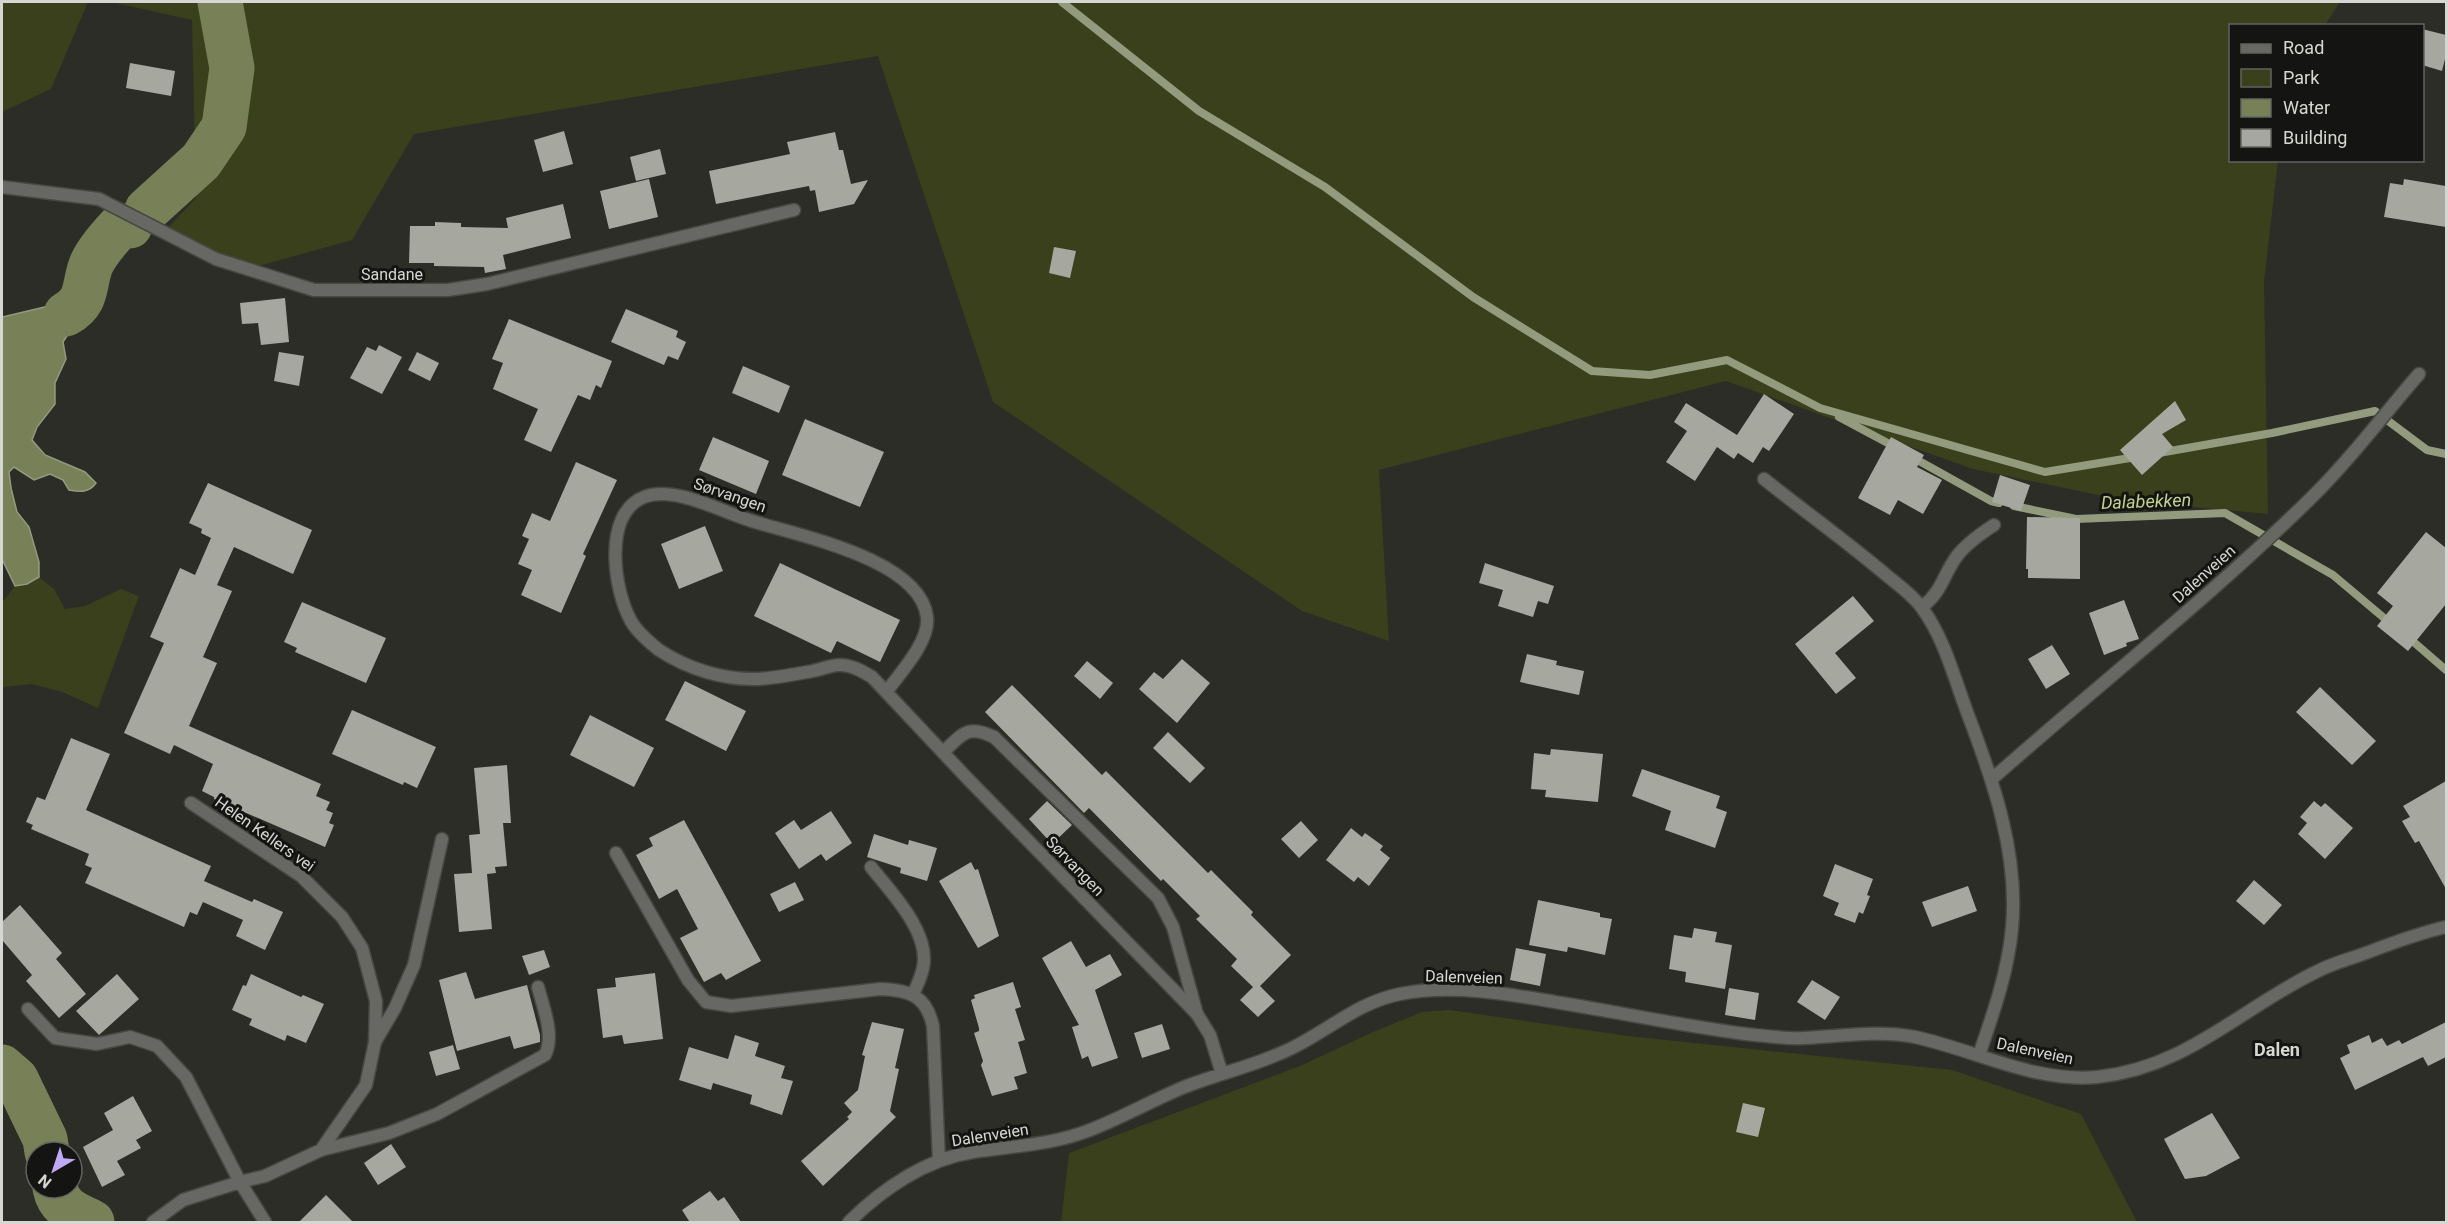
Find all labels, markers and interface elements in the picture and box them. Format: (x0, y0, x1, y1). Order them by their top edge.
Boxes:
legend (2229, 24, 2424, 162)
text: Road (2283, 37, 2324, 58)
text: Park (2283, 67, 2320, 88)
text: Water (2283, 97, 2330, 118)
text: Building (2283, 127, 2347, 148)
street label: Sandane (361, 265, 423, 284)
street label: Sørvangen (691, 474, 769, 516)
water label: Dalabekken (2101, 489, 2191, 513)
street label: Dalenveien (2169, 541, 2239, 607)
street label: Helen Kellers vei (211, 793, 319, 875)
street label: Sørvangen (1042, 832, 1108, 900)
street label: Dalenveien (1425, 966, 1503, 988)
street label: Dalenveien (1995, 1034, 2075, 1068)
district label: Dalen (2254, 1039, 2300, 1060)
street label: Dalenveien (950, 1120, 1030, 1150)
north arrow (24, 1140, 84, 1200)
text: N (35, 1170, 55, 1192)

